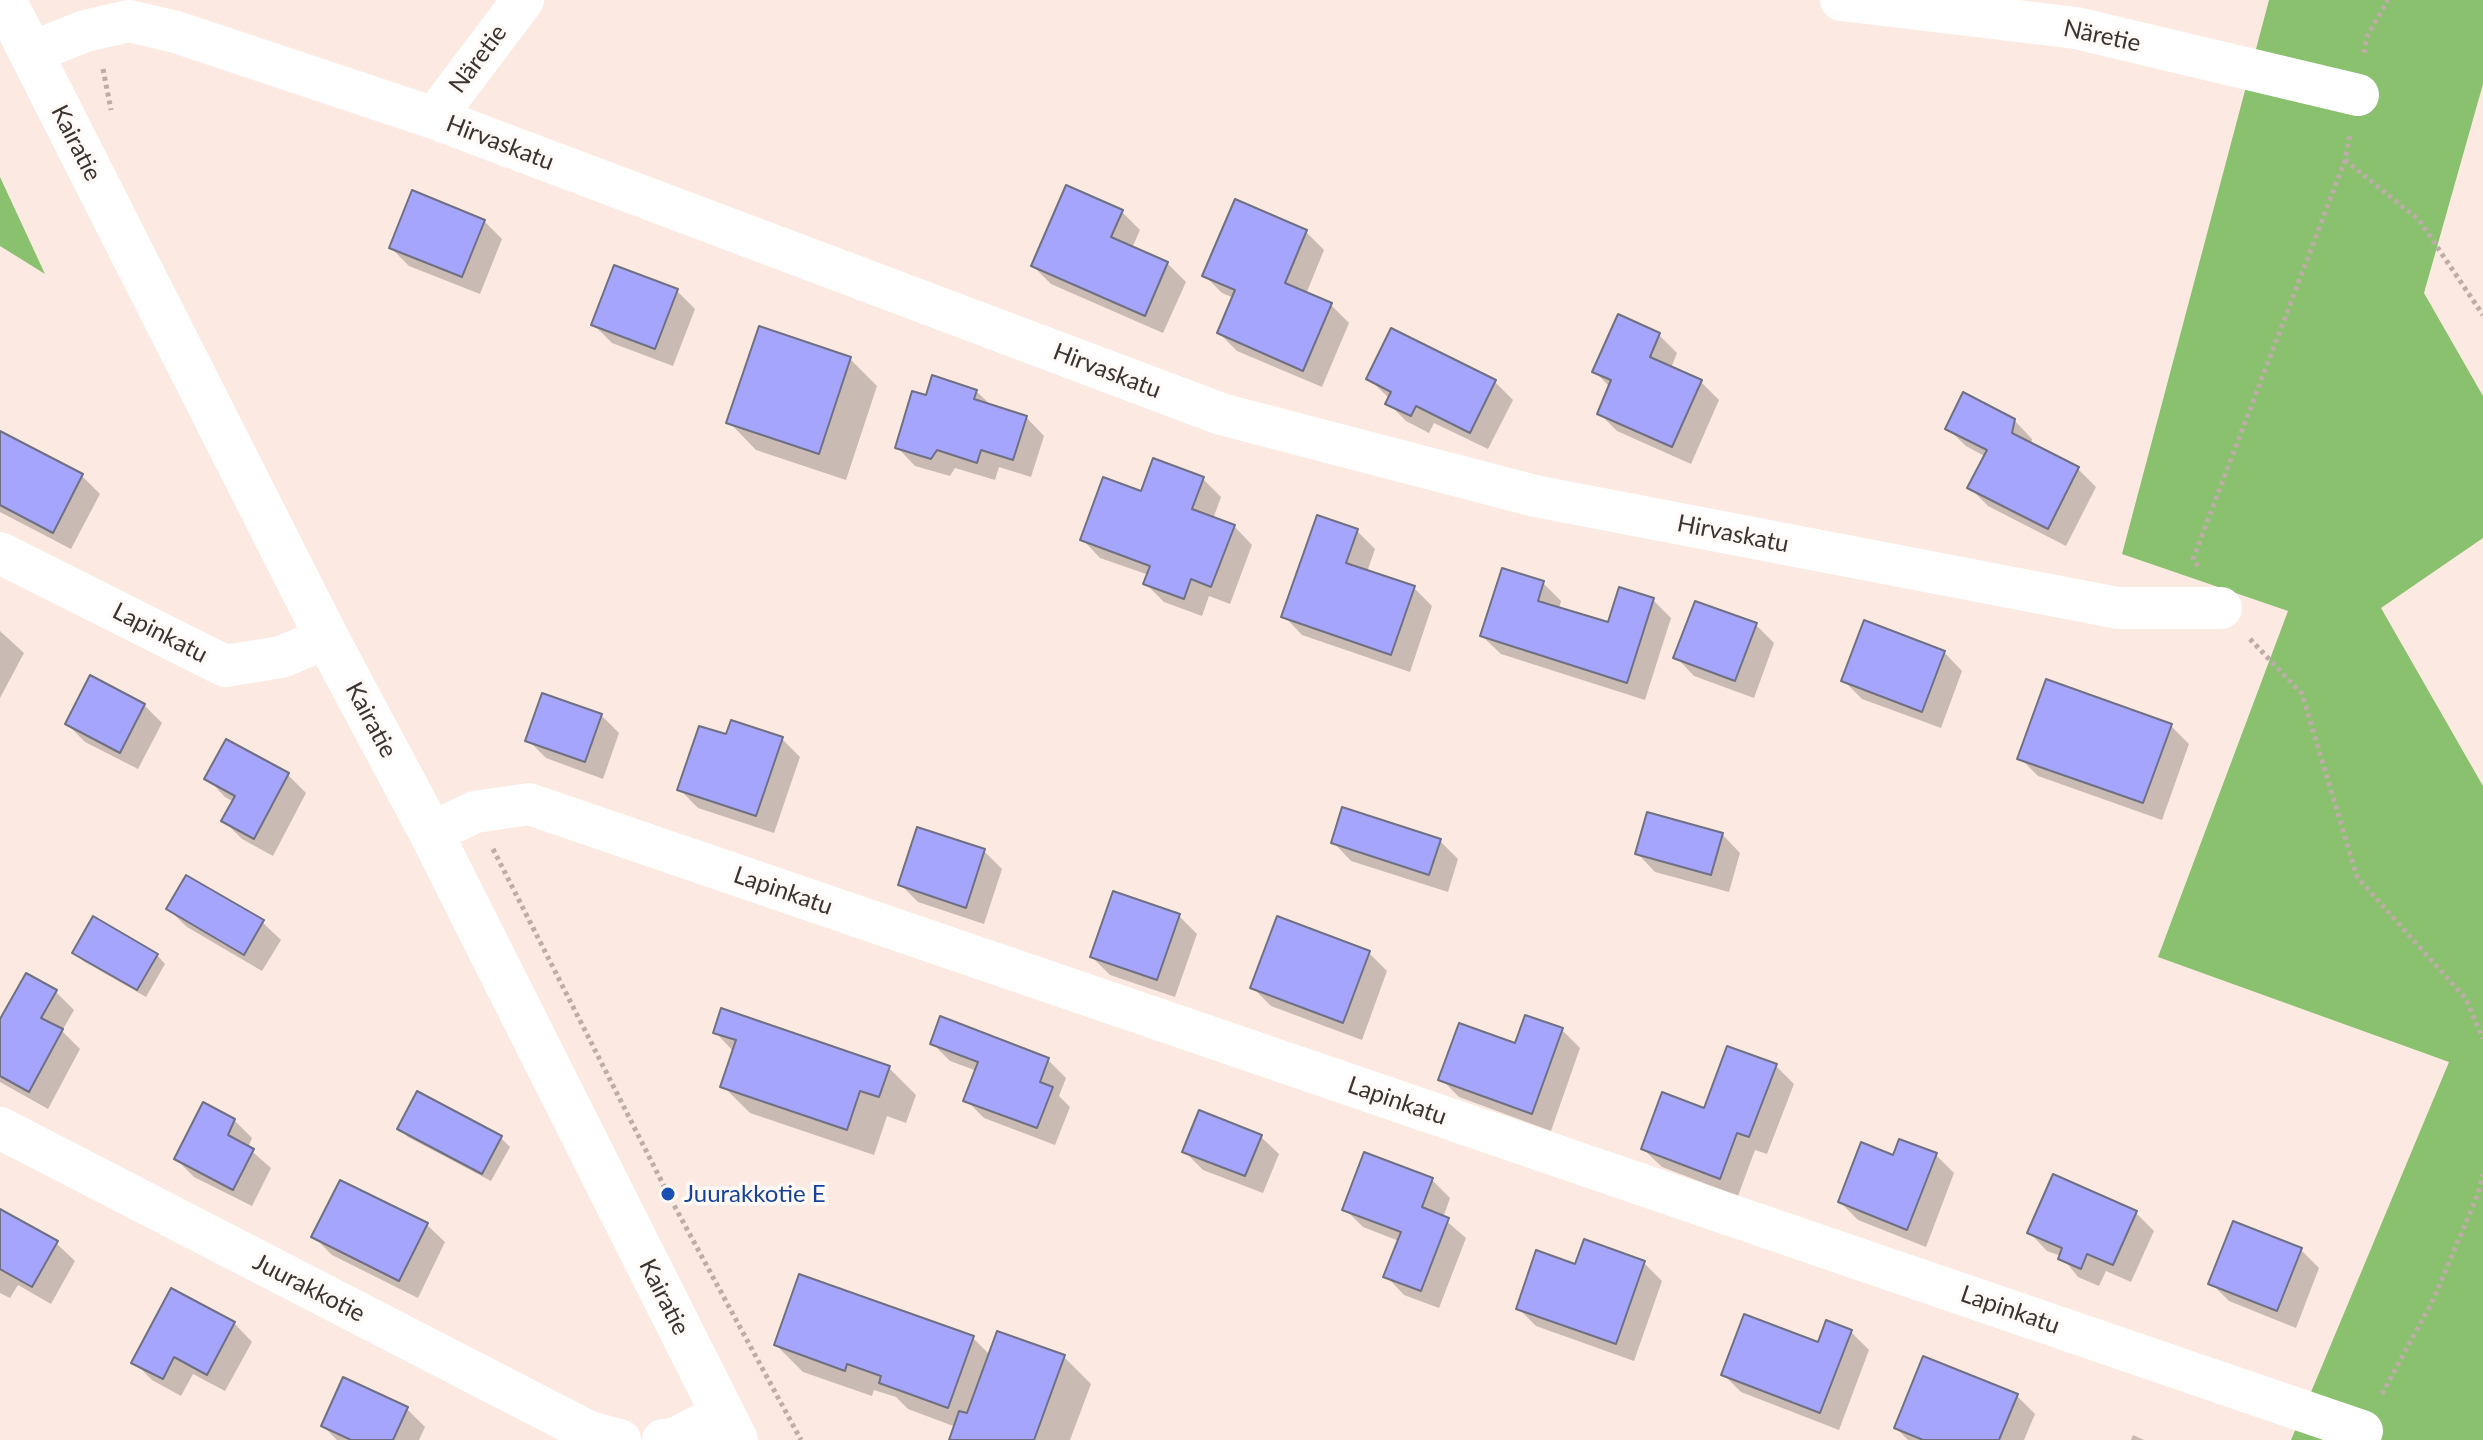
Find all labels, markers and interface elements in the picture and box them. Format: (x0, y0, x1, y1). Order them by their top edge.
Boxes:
street label: Näretie (2061, 14, 2143, 58)
street label: Näretie (443, 19, 513, 99)
street label: Kairatie (45, 100, 107, 186)
street label: Hirvaskatu (442, 109, 558, 177)
street label: Hirvaskatu (1049, 337, 1165, 405)
street label: Hirvaskatu (1675, 509, 1791, 559)
street label: Lapinkatu (108, 597, 212, 669)
street label: Kairatie (339, 677, 403, 763)
street label: Lapinkatu (730, 861, 836, 921)
street label: Lapinkatu (1344, 1071, 1450, 1131)
place label: Juurakkotie E (684, 1180, 826, 1208)
marker: Juurakkotie E (659, 1185, 677, 1203)
street label: Juurakkotie (248, 1248, 370, 1328)
street label: Kairatie (633, 1254, 695, 1340)
street label: Lapinkatu (1957, 1280, 2063, 1340)

